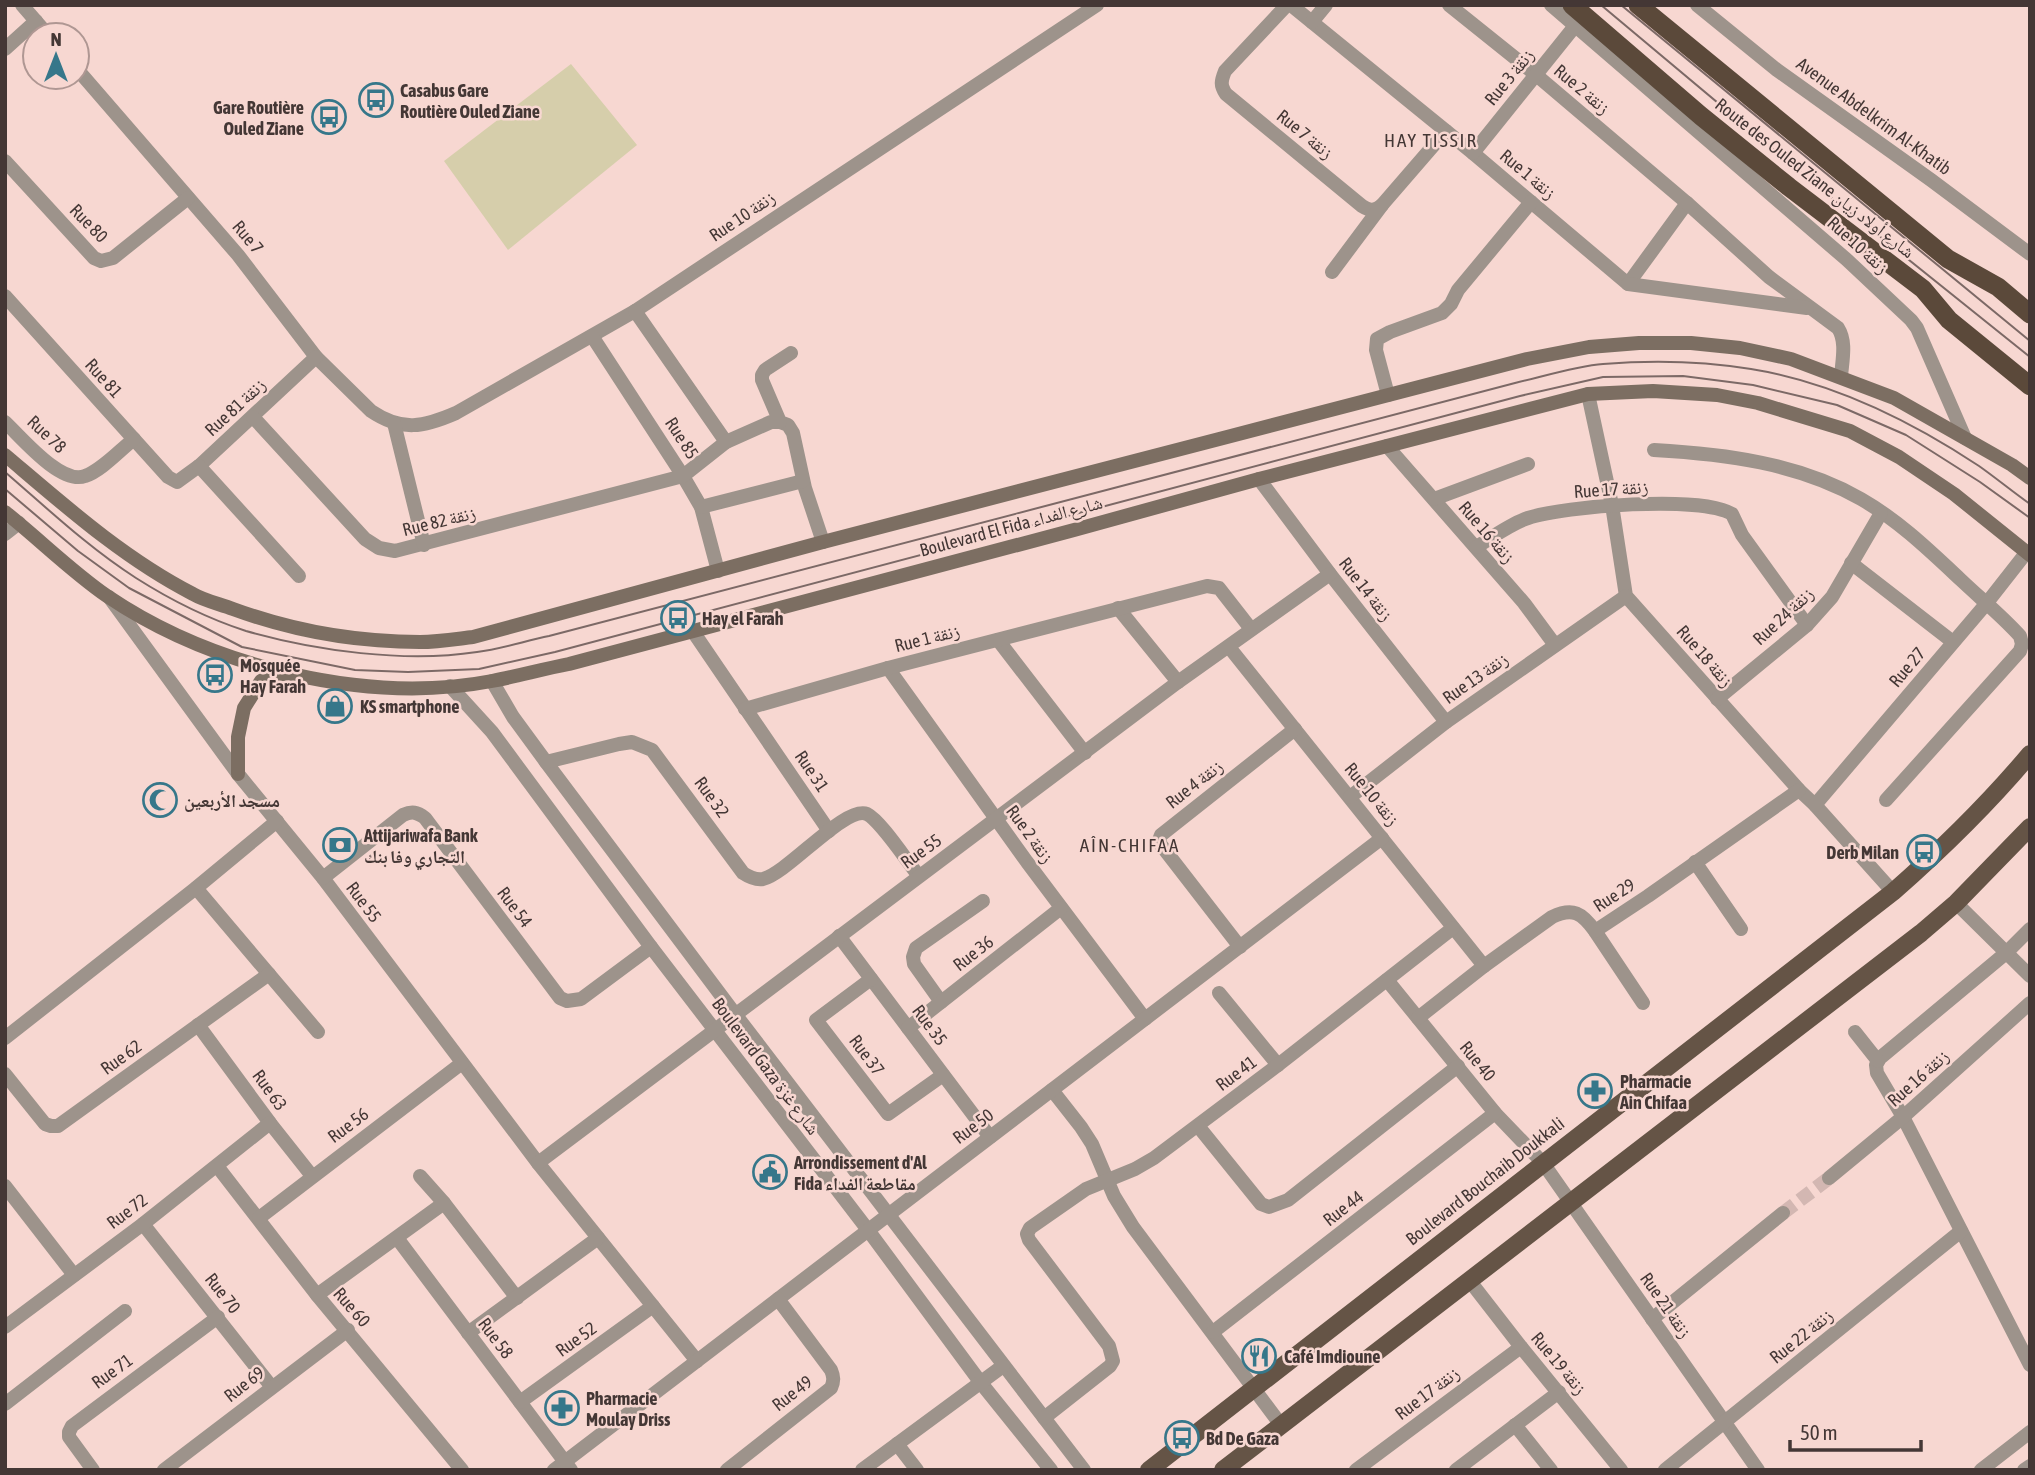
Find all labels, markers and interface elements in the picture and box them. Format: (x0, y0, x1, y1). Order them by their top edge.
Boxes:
north arrow (21, 21, 91, 91)
text: N (50, 28, 62, 50)
street label: Rue 3 زنقة (1480, 45, 1538, 109)
street label: Avenue Abdelkrim Al-Khatib (1793, 53, 1955, 179)
street label: Rue 2 زنقة (1550, 60, 1614, 118)
place label: Casabus Gare Routière Ouled Ziane (400, 80, 540, 122)
bus stop icon: Casabus Gare Routière Ouled Ziane (357, 81, 395, 119)
street label: Route des Ouled Ziane شارع أولاد زيان (1711, 94, 1919, 263)
place label: Gare Routière Ouled Ziane (213, 97, 304, 139)
bus stop icon: Gare Routière Ouled Ziane (310, 98, 348, 136)
street label: Rue 7 زنقة (1273, 105, 1337, 163)
district label: HAY TISSIR (1384, 129, 1478, 151)
street label: Rue 1 زنقة (1496, 145, 1560, 203)
street label: Rue 10 زنقة (705, 186, 779, 246)
street label: Rue 80 (66, 199, 112, 247)
street label: Rue 10 زنقة (1823, 212, 1893, 278)
street label: Rue 7 (228, 216, 268, 258)
street label: Rue 81 (81, 354, 127, 402)
street label: Rue 81 زنقة (201, 374, 270, 440)
street label: Rue 78 (23, 411, 71, 457)
street label: Rue 85 (661, 413, 703, 463)
street label: Rue 17 زنقة (1573, 476, 1649, 502)
street label: Boulevard El Fida شارع الفداء (917, 491, 1105, 561)
street label: Rue 16 زنقة (1455, 497, 1519, 567)
street label: Rue 82 زنقة (400, 502, 478, 540)
street label: Rue 14 زنقة (1335, 553, 1397, 625)
street label: Rue 24 زنقة (1749, 583, 1818, 649)
bus stop icon: Hay el Farah (659, 599, 697, 637)
place label: Hay el Farah (702, 608, 784, 629)
street label: Rue 1 زنقة (892, 620, 962, 656)
street label: Rue 18 زنقة (1673, 621, 1737, 691)
street label: Rue 27 (1884, 643, 1930, 691)
street label: Rue 13 زنقة (1438, 648, 1512, 708)
place label: Mosquée Hay Farah (240, 655, 306, 697)
bus stop icon: Mosquée Hay Farah (196, 656, 234, 694)
shop icon: KS smartphone (316, 687, 354, 725)
place label: KS smartphone (360, 696, 459, 717)
street label: Rue 31 (791, 746, 833, 796)
street label: Rue 4 زنقة (1161, 755, 1227, 813)
street label: Rue 10 زنقة (1340, 758, 1404, 830)
street label: Rue 32 (690, 773, 734, 821)
mosque icon: مسجد الأربعين (141, 781, 179, 819)
place label: مسجد الأربعين (184, 790, 280, 812)
street label: Rue 2 زنقة (1002, 801, 1058, 867)
place label: Attijariwafa Bank التجاري وفا بنك (363, 825, 479, 871)
bank icon: Attijariwafa Bank التجاري وفا بنك (321, 826, 359, 864)
street label: Rue 55 (897, 829, 945, 873)
bus stop icon: Derb Milan (1905, 833, 1943, 871)
district label: AÎN-CHIFAA (1080, 834, 1180, 856)
place label: Derb Milan (1826, 842, 1899, 863)
street label: Rue 29 (1589, 874, 1639, 916)
street label: Rue 55 (342, 878, 386, 926)
street label: Rue 54 (493, 883, 537, 931)
street label: Rue 36 (949, 931, 997, 975)
street label: Boulevard Gaza شارع غزة (707, 993, 824, 1139)
street label: Rue 35 (908, 1001, 952, 1049)
street label: Rue 37 (845, 1031, 889, 1079)
street label: Rue 62 (97, 1035, 145, 1079)
street label: Rue 40 (1456, 1037, 1500, 1085)
street label: Rue 16 زنقة (1883, 1045, 1953, 1111)
street label: Rue 41 (1212, 1051, 1260, 1095)
street label: Rue 63 (248, 1066, 292, 1114)
place label: Pharmacie Ain Chifaa (1619, 1071, 1692, 1113)
pharmacy icon: Pharmacie Ain Chifaa (1576, 1072, 1614, 1110)
street label: Rue 56 (324, 1103, 372, 1147)
street label: Rue 50 (949, 1104, 997, 1148)
street label: Boulevard Bouchaib Doukkali (1402, 1113, 1568, 1249)
place label: Arrondissement d'Al Fida مقاطعة الفداء (793, 1152, 927, 1194)
public building icon: Arrondissement d'Al Fida مقاطعة الفداء (751, 1153, 789, 1191)
street label: Rue 44 (1319, 1186, 1367, 1230)
street label: Rue 72 (103, 1189, 151, 1233)
street label: Rue 21 زنقة (1636, 1268, 1696, 1342)
street label: Rue 70 (201, 1269, 245, 1317)
street label: Rue 60 (329, 1283, 375, 1331)
street label: Rue 22 زنقة (1765, 1304, 1837, 1368)
street label: Rue 58 (474, 1314, 518, 1362)
street label: Rue 52 (552, 1317, 600, 1361)
street label: Rue 19 زنقة (1527, 1328, 1591, 1398)
restaurant icon: Café Imdioune (1240, 1337, 1278, 1375)
place label: Café Imdioune (1284, 1346, 1380, 1367)
street label: Rue 71 (88, 1349, 136, 1393)
street label: Rue 69 (220, 1362, 268, 1406)
street label: Rue 17 زنقة (1391, 1362, 1463, 1424)
street label: Rue 49 (768, 1371, 816, 1415)
place label: Pharmacie Moulay Driss (586, 1388, 671, 1430)
pharmacy icon: Pharmacie Moulay Driss (543, 1389, 581, 1427)
scale bar (1790, 1408, 1921, 1452)
bus stop icon: Bd De Gaza (1163, 1419, 1201, 1457)
text: 50 m (1800, 1420, 1838, 1444)
place label: Bd De Gaza (1206, 1428, 1279, 1449)

